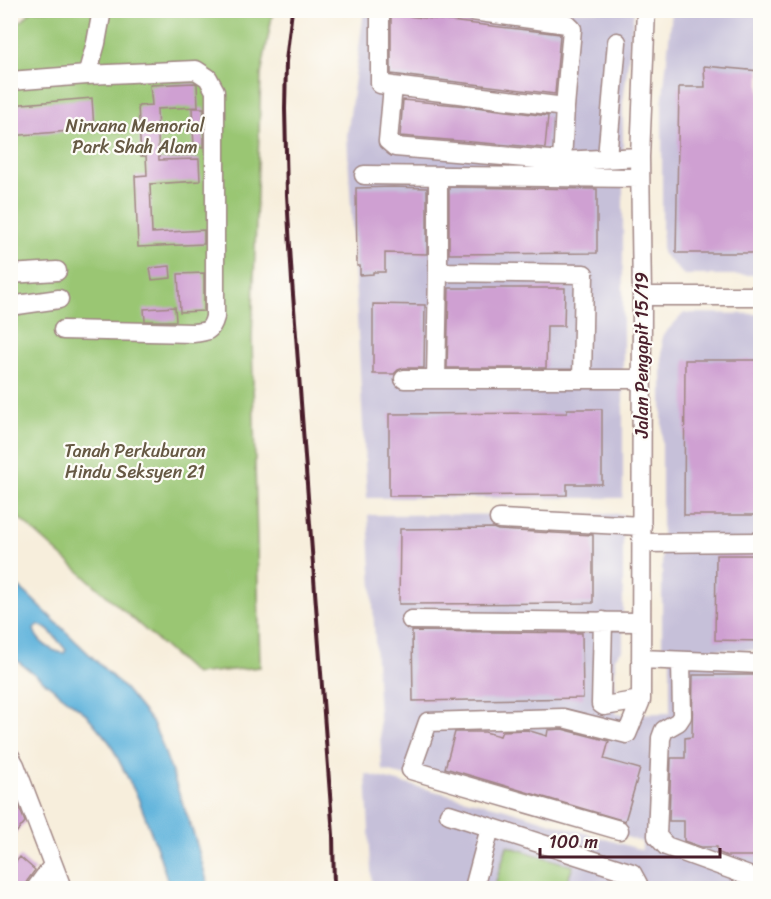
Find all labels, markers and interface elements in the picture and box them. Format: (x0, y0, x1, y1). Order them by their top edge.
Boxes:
park label: Nirvana Memorial Park Shah Alam (65, 110, 205, 163)
street label: Jalan Pengapit 15/19 (626, 272, 658, 439)
park label: Tanah Perkuburan Hindu Seksyen 21 (64, 435, 206, 488)
scale bar (540, 821, 720, 859)
text: 100 m (549, 826, 598, 858)

